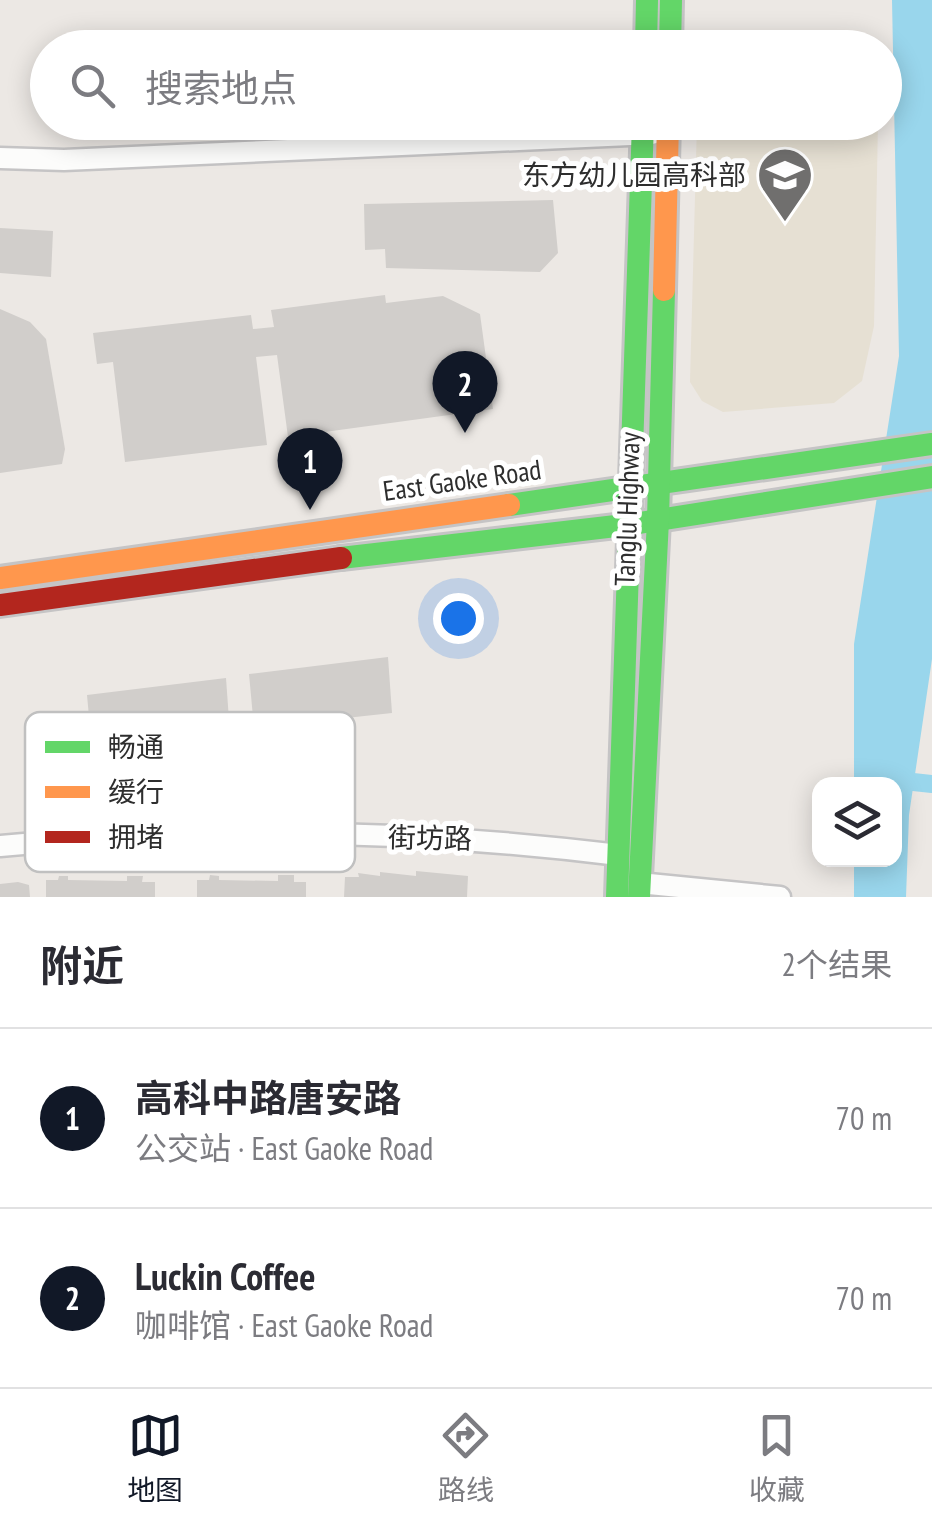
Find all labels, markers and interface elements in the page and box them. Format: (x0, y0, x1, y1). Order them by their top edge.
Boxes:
search box (30, 30, 902, 140)
icon: search (65, 58, 120, 113)
text: 搜索地点 (145, 63, 297, 112)
school or university icon: 东方幼儿园高科部 (755, 145, 815, 224)
place label: 东方幼儿园高科部 (522, 156, 746, 193)
pin: 2 (432, 350, 498, 433)
pin: 1 (278, 428, 342, 510)
street label: Tanglu Highway (605, 431, 648, 587)
street label: East Gaoke Road (381, 450, 543, 509)
your location (433, 593, 484, 644)
legend (25, 712, 355, 872)
text: 畅通 (108, 728, 164, 765)
text: 缓行 (108, 773, 164, 810)
map controls (812, 777, 902, 867)
button: layers (812, 777, 902, 867)
text: 拥堵 (108, 818, 164, 855)
street label: 街坊路 (388, 818, 472, 857)
text: 附近 (40, 938, 124, 993)
text: 2个结果 (782, 943, 892, 985)
text: 高科中路唐安路 (135, 1073, 401, 1122)
text: 1 (65, 1097, 80, 1139)
text: 70 m (836, 1097, 892, 1139)
text: 公交站 · East Gaoke Road (135, 1127, 433, 1169)
text: Luckin Coffee (135, 1251, 316, 1300)
text: 2 (65, 1277, 80, 1319)
text: 70 m (836, 1277, 892, 1319)
text: 咖啡馆 · East Gaoke Road (135, 1304, 433, 1346)
tab: 地图 (127, 1408, 183, 1508)
tab: 路线 (438, 1408, 494, 1508)
tab: 收藏 (749, 1408, 805, 1508)

